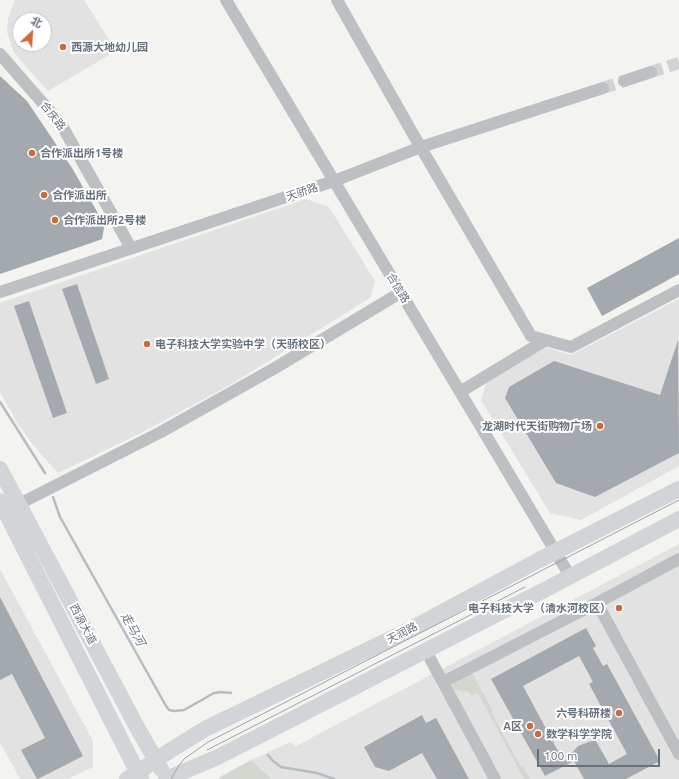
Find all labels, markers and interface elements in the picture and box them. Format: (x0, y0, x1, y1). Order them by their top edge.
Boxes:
north arrow (12, 12, 52, 52)
text: 北 (29, 14, 44, 30)
place label: 西源大地幼儿园 (71, 40, 148, 54)
marker: 西源大地幼儿园 (58, 42, 68, 52)
street label: 合庆路 (38, 99, 68, 133)
place label: 合作派出所1号楼 (40, 146, 123, 160)
marker: 合作派出所1号楼 (27, 148, 37, 158)
street label: 天骄路 (284, 181, 320, 203)
place label: 合作派出所 (52, 188, 107, 202)
marker: 合作派出所 (39, 190, 49, 200)
place label: 合作派出所2号楼 (63, 213, 146, 227)
marker: 合作派出所2号楼 (50, 215, 60, 225)
street label: 合信路 (384, 270, 412, 306)
place label: 电子科技大学实验中学（天骄校区） (155, 337, 331, 351)
marker: 电子科技大学实验中学（天骄校区） (142, 339, 152, 349)
place label: 龙湖时代天街购物广场 (482, 419, 592, 433)
marker: 龙湖时代天街购物广场 (595, 421, 605, 431)
street label: 西源大道 (67, 601, 99, 647)
place label: 电子科技大学（清水河校区） (468, 601, 611, 615)
marker: 电子科技大学（清水河校区） (614, 603, 624, 613)
water label: 走马河 (118, 610, 148, 648)
street label: 天润路 (384, 620, 420, 646)
place label: 六号科研楼 (556, 706, 611, 720)
marker: 六号科研楼 (614, 708, 624, 718)
place label: A区 (503, 719, 522, 733)
marker: A区 (525, 721, 535, 731)
place label: 数学科学学院 (546, 727, 612, 741)
marker: 数学科学学院 (533, 729, 543, 739)
scale bar (539, 741, 662, 767)
text: 100 m (544, 749, 577, 762)

